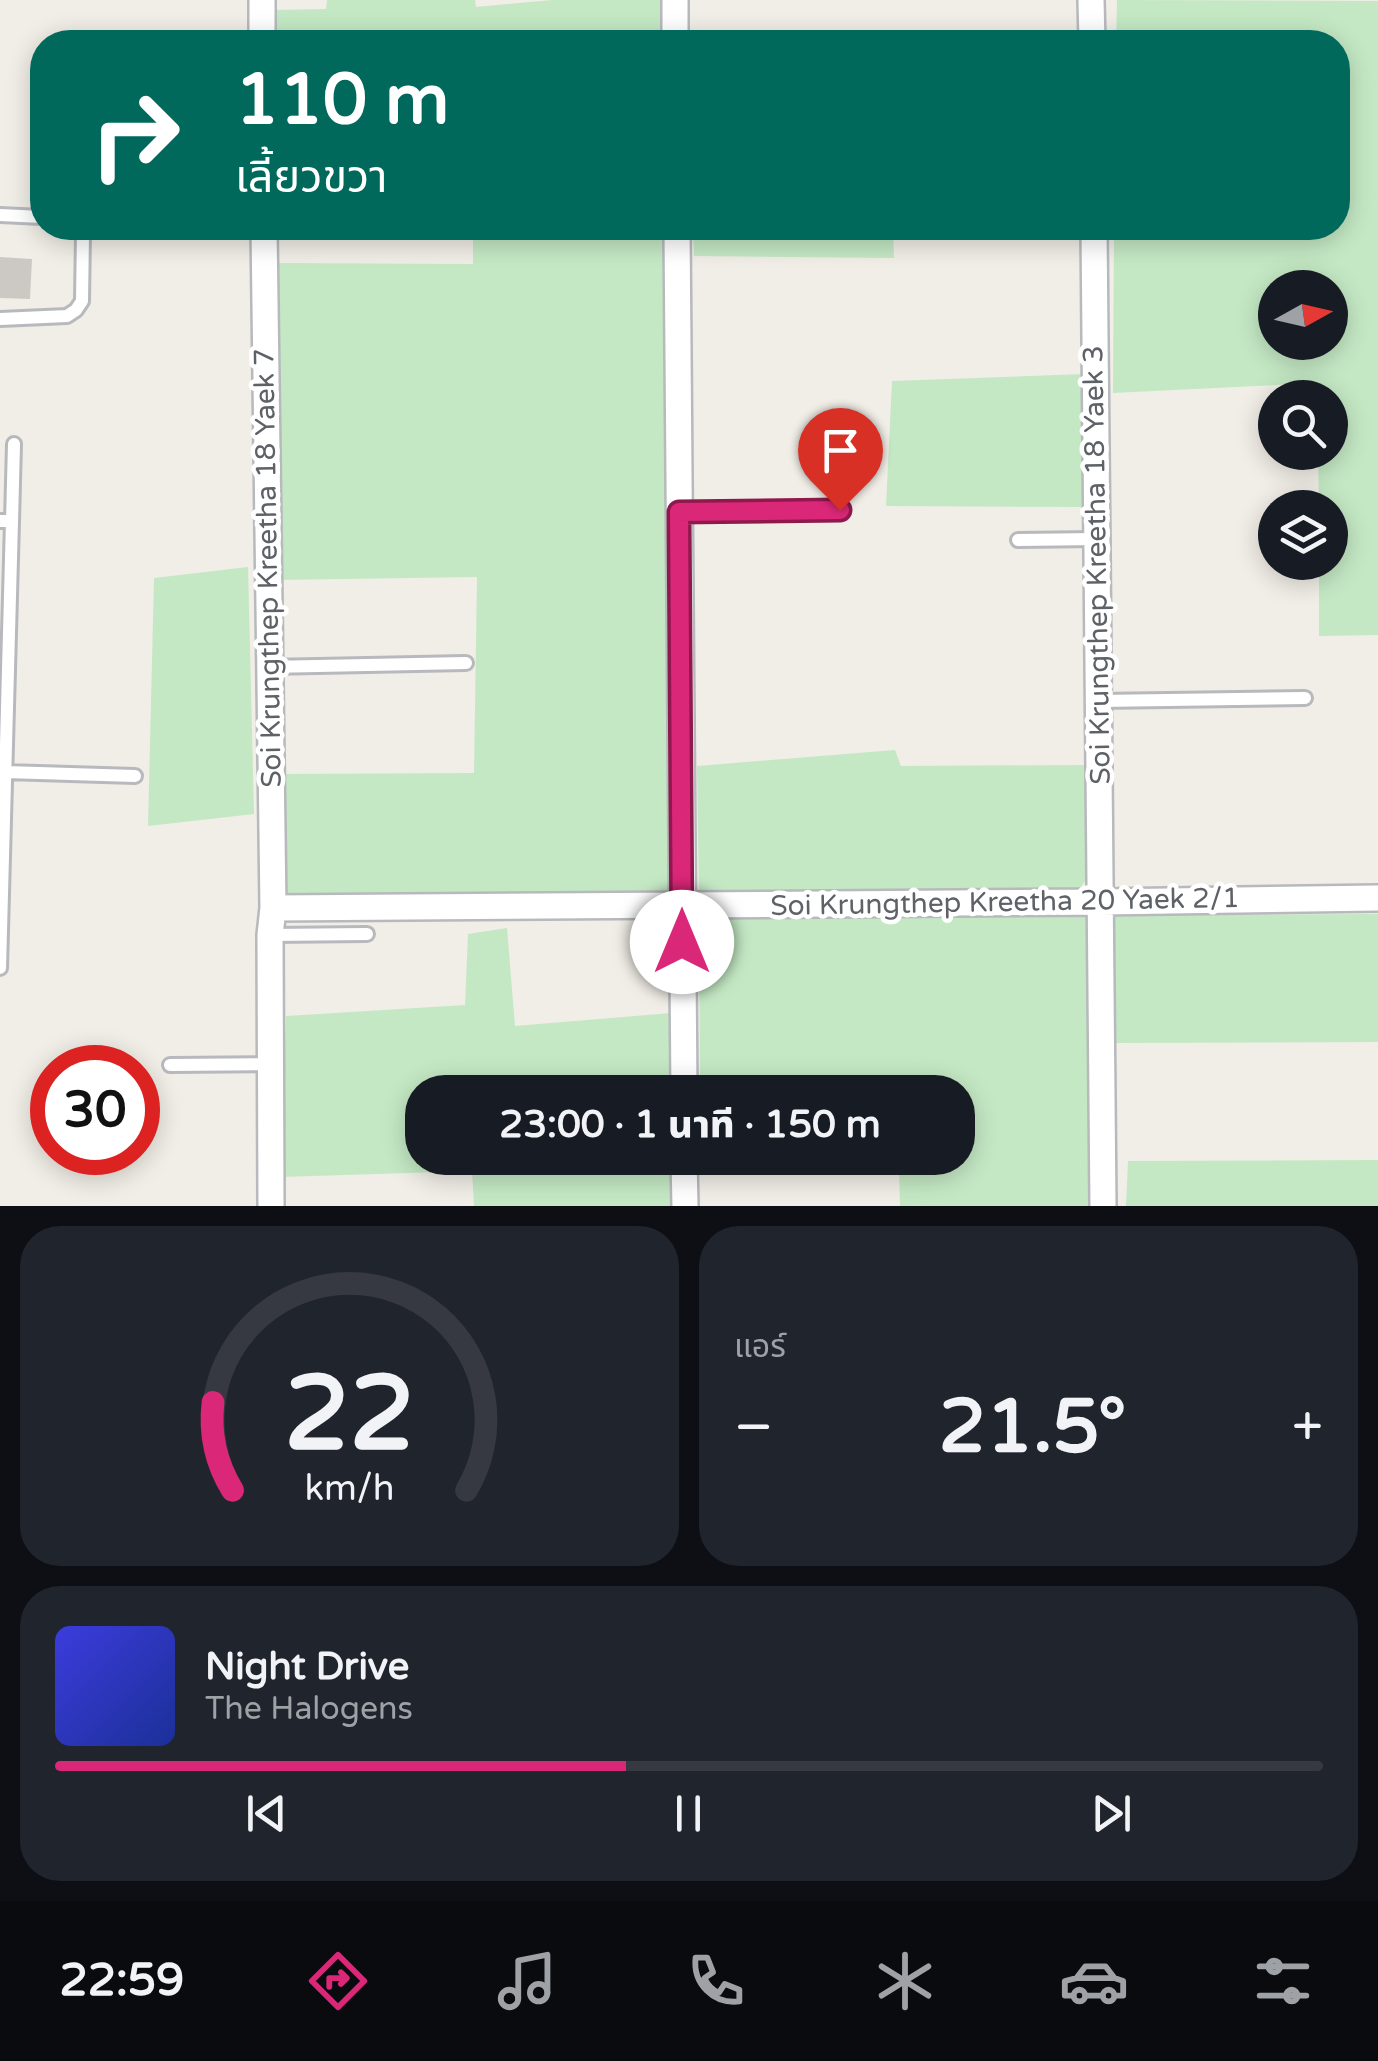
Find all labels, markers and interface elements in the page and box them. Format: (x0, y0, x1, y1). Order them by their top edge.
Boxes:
text: 110 m (235, 59, 449, 143)
icon: right (70, 70, 200, 200)
text: เลี้ยวขวา (235, 151, 387, 205)
north arrow (1258, 270, 1348, 360)
map controls (1258, 270, 1348, 580)
street label: Soi Krungthep Kreetha 18 Yaek 3 (1076, 345, 1118, 785)
street label: Soi Krungthep Kreetha 18 Yaek 7 (247, 348, 289, 788)
button: search (1258, 380, 1348, 470)
pin (798, 408, 883, 511)
icon: arrive (813, 423, 868, 478)
button: layers (1258, 490, 1348, 580)
street label: Soi Krungthep Kreetha 20 Yaek 2/1 (770, 881, 1240, 923)
position arrow (630, 890, 734, 994)
speed limit sign: 30 (30, 1045, 160, 1175)
text: 23:00 · 1 นาที · 150 m (499, 1102, 881, 1148)
text: แอร์ (734, 1328, 786, 1366)
text: 22 (284, 1353, 415, 1478)
text: 21.5° (939, 1382, 1126, 1472)
text: − (734, 1395, 773, 1461)
text: + (1292, 1395, 1323, 1461)
text: km/h (305, 1467, 394, 1510)
text: Night Drive (205, 1644, 409, 1690)
text: The Halogens (205, 1690, 413, 1728)
icon: previous (239, 1786, 294, 1841)
icon: pause (661, 1786, 716, 1841)
icon: next (1084, 1786, 1139, 1841)
icon: directions (303, 1946, 373, 2016)
icon: music (492, 1946, 562, 2016)
icon: phone (681, 1946, 751, 2016)
icon: climate (870, 1946, 940, 2016)
icon: car (1059, 1946, 1129, 2016)
icon: filters (1248, 1946, 1318, 2016)
text: 22:59 (60, 1954, 184, 2008)

